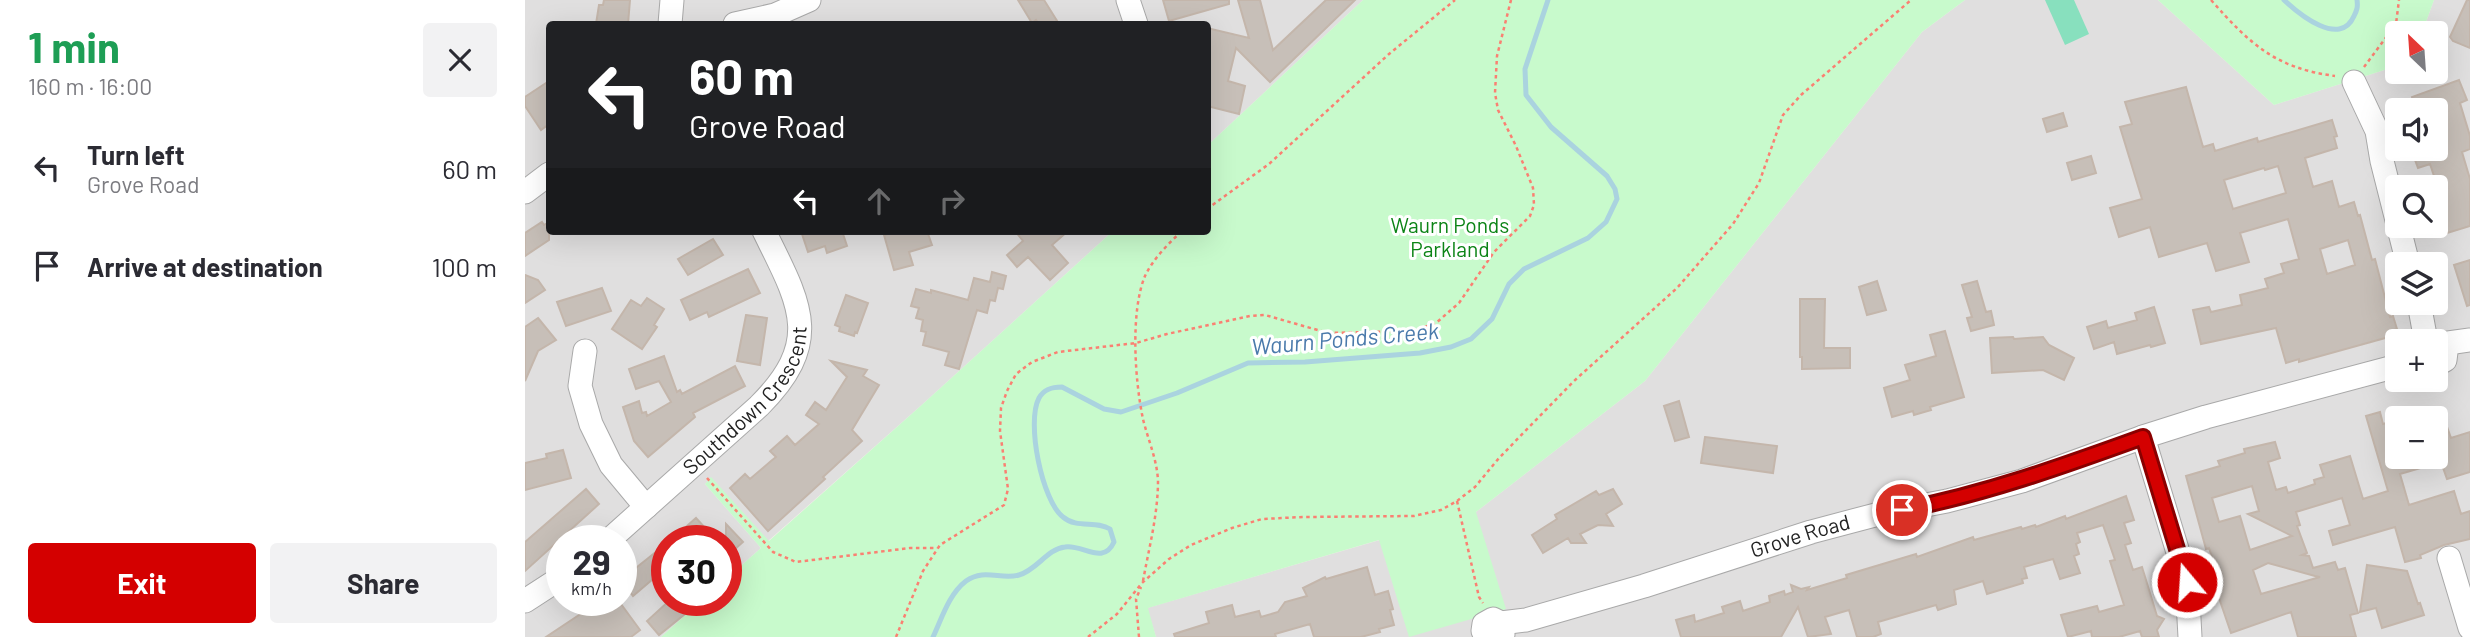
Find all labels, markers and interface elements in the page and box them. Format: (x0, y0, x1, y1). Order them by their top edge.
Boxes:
text: 1 min (28, 21, 120, 71)
north arrow (2385, 21, 2448, 84)
map controls (2385, 21, 2448, 469)
button: close (423, 23, 497, 97)
text: 60 m (689, 46, 794, 105)
icon: left (574, 49, 665, 140)
text: 160 m · 16:00 (28, 72, 152, 100)
button: sound (2385, 98, 2448, 161)
text: Grove Road (689, 106, 846, 144)
text: Turn left (87, 139, 185, 170)
icon: left (28, 149, 66, 187)
text: 60 m (442, 153, 497, 184)
text: Grove Road (87, 170, 200, 198)
button: search (2385, 175, 2448, 238)
icon: left (787, 182, 825, 220)
icon: ahead (860, 182, 898, 220)
icon: right (933, 182, 971, 220)
park label: Waurn Ponds Parkland (1391, 212, 1509, 261)
icon: arrive (28, 247, 66, 285)
text: Arrive at destination (87, 251, 323, 282)
text: 100 m (432, 251, 497, 282)
button: layers (2385, 252, 2448, 315)
water label: Waurn Ponds Creek (1250, 316, 1440, 360)
street label: Southdown Crescent (677, 326, 811, 479)
button: + (2385, 329, 2448, 392)
button: − (2385, 406, 2448, 469)
pin (1872, 480, 1932, 540)
icon: arrive (1883, 491, 1921, 529)
street label: Grove Road (1747, 508, 1852, 562)
speed limit sign: 30 (651, 525, 742, 616)
text: 29 (572, 540, 611, 582)
button: Exit (28, 543, 256, 623)
button: Share (270, 543, 497, 623)
position arrow (2150, 545, 2224, 619)
text: km/h (571, 577, 612, 599)

